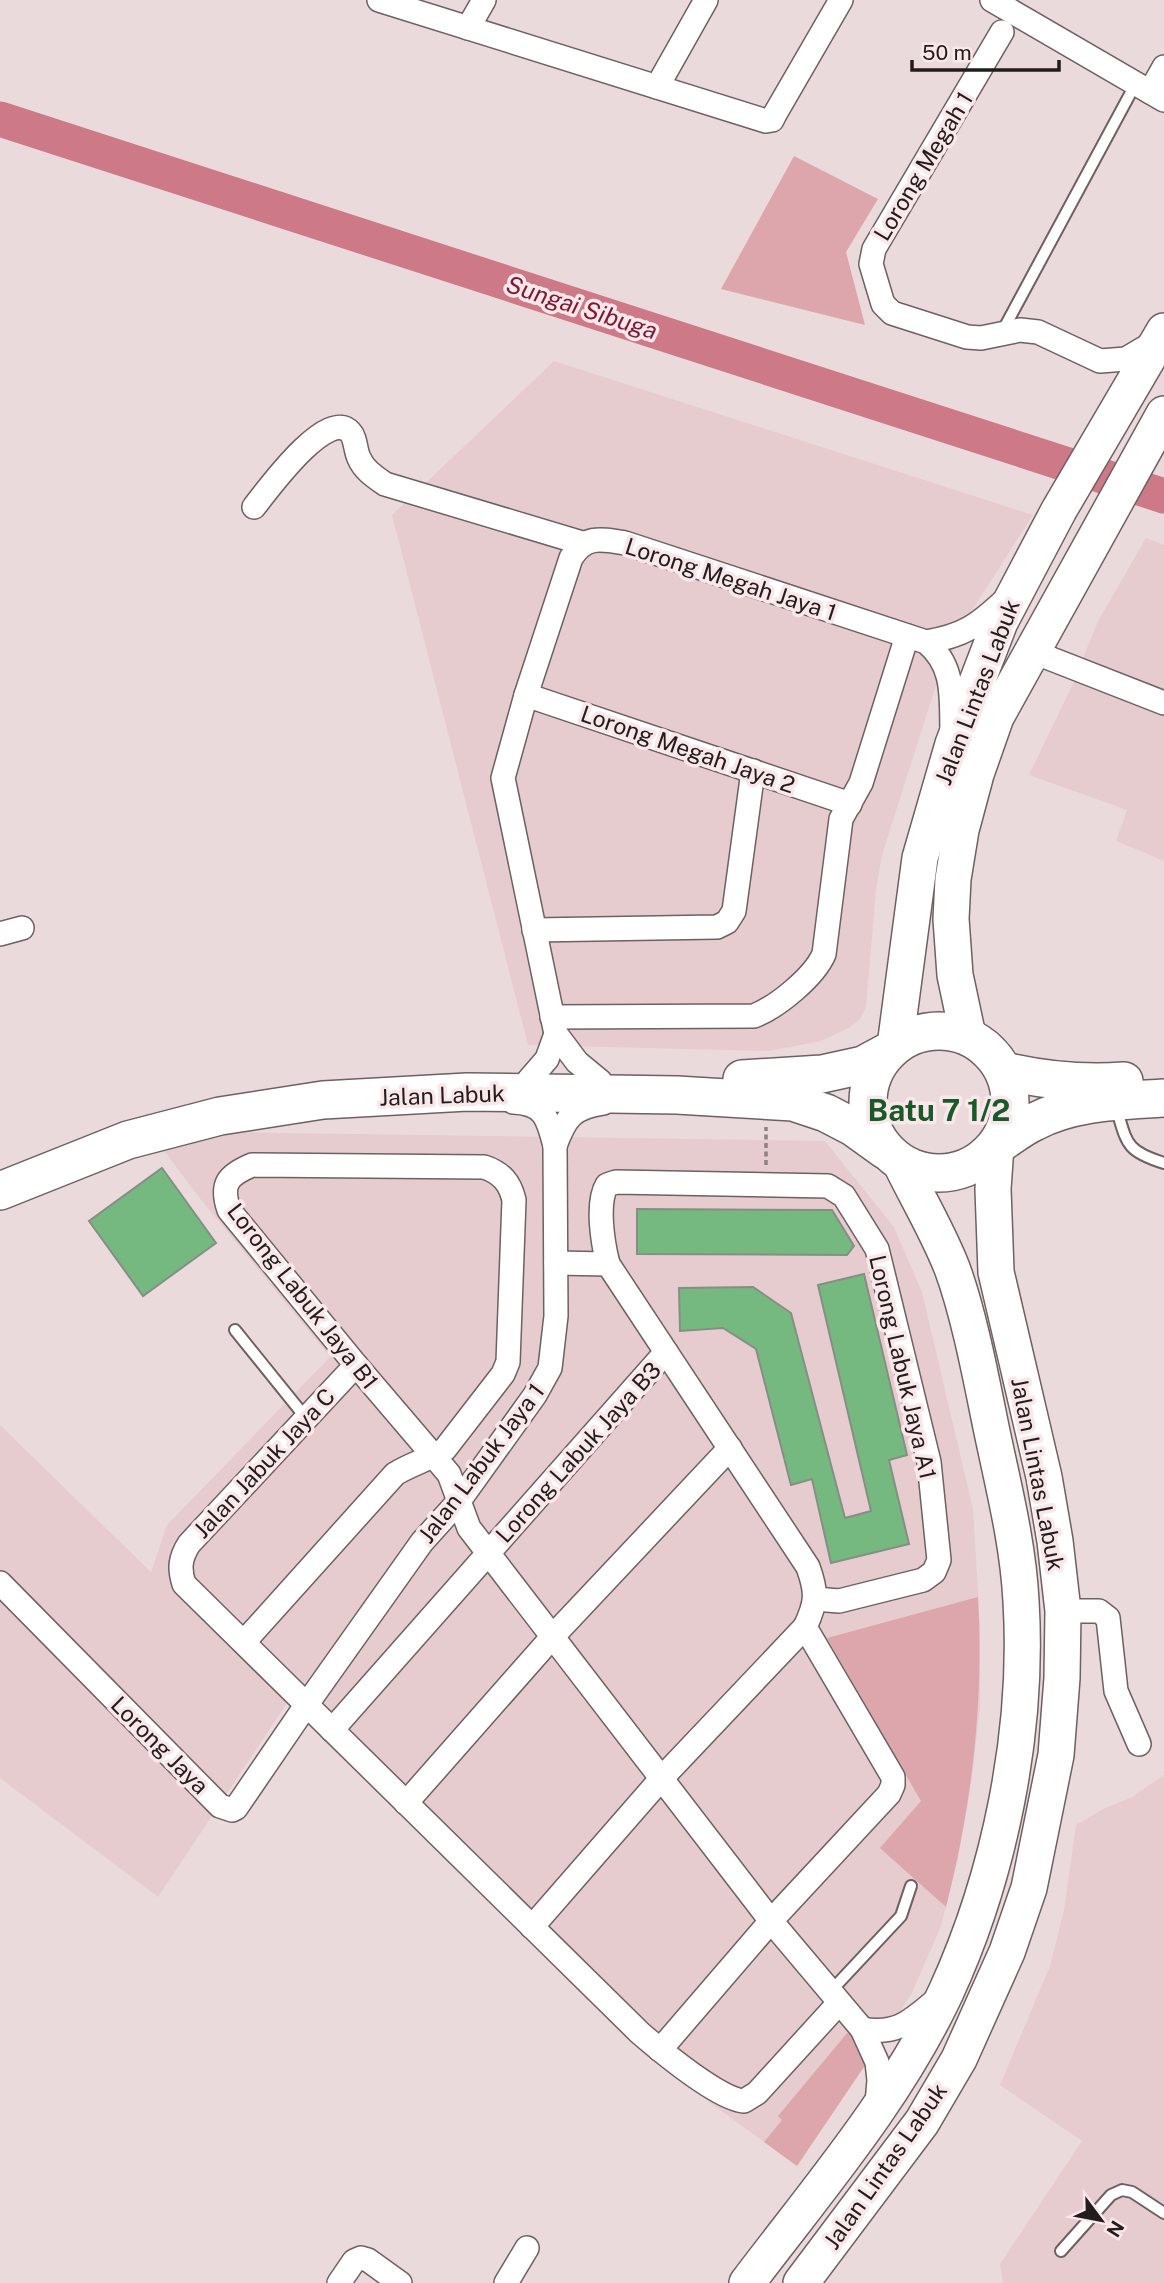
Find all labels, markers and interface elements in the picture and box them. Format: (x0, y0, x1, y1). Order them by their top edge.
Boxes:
scale bar (912, 28, 1059, 72)
text: 50 m (922, 40, 972, 65)
street label: Lorong Megah 1 (868, 87, 978, 245)
water label: Sungai Sibuga (503, 269, 661, 345)
street label: Lorong Megah Jaya 1 (622, 532, 840, 626)
street label: Jalan Lintas Labuk (929, 595, 1025, 788)
street label: Lorong Megah Jaya 2 (577, 700, 799, 798)
street label: Jalan Labuk (379, 1079, 505, 1111)
district label: Batu 7 1/2 (868, 1092, 1010, 1128)
street label: Lorong Labuk Jaya B1 (222, 1198, 384, 1394)
street label: Lorong Labuk Jaya A1 (864, 1252, 942, 1482)
street label: Lorong Labuk Jaya B3 (490, 1356, 666, 1548)
street label: Jalan Lintas Labuk (1006, 1375, 1070, 1573)
street label: Jalan Labuk Jaya 1 (412, 1378, 550, 1548)
street label: Jalan Jabuk Jaya C (188, 1383, 340, 1543)
street label: Lorong Jaya (106, 1691, 214, 1799)
street label: Jalan Lintas Labuk (818, 2078, 952, 2254)
north arrow (1066, 2185, 1136, 2255)
text: N (1102, 2217, 1129, 2241)

